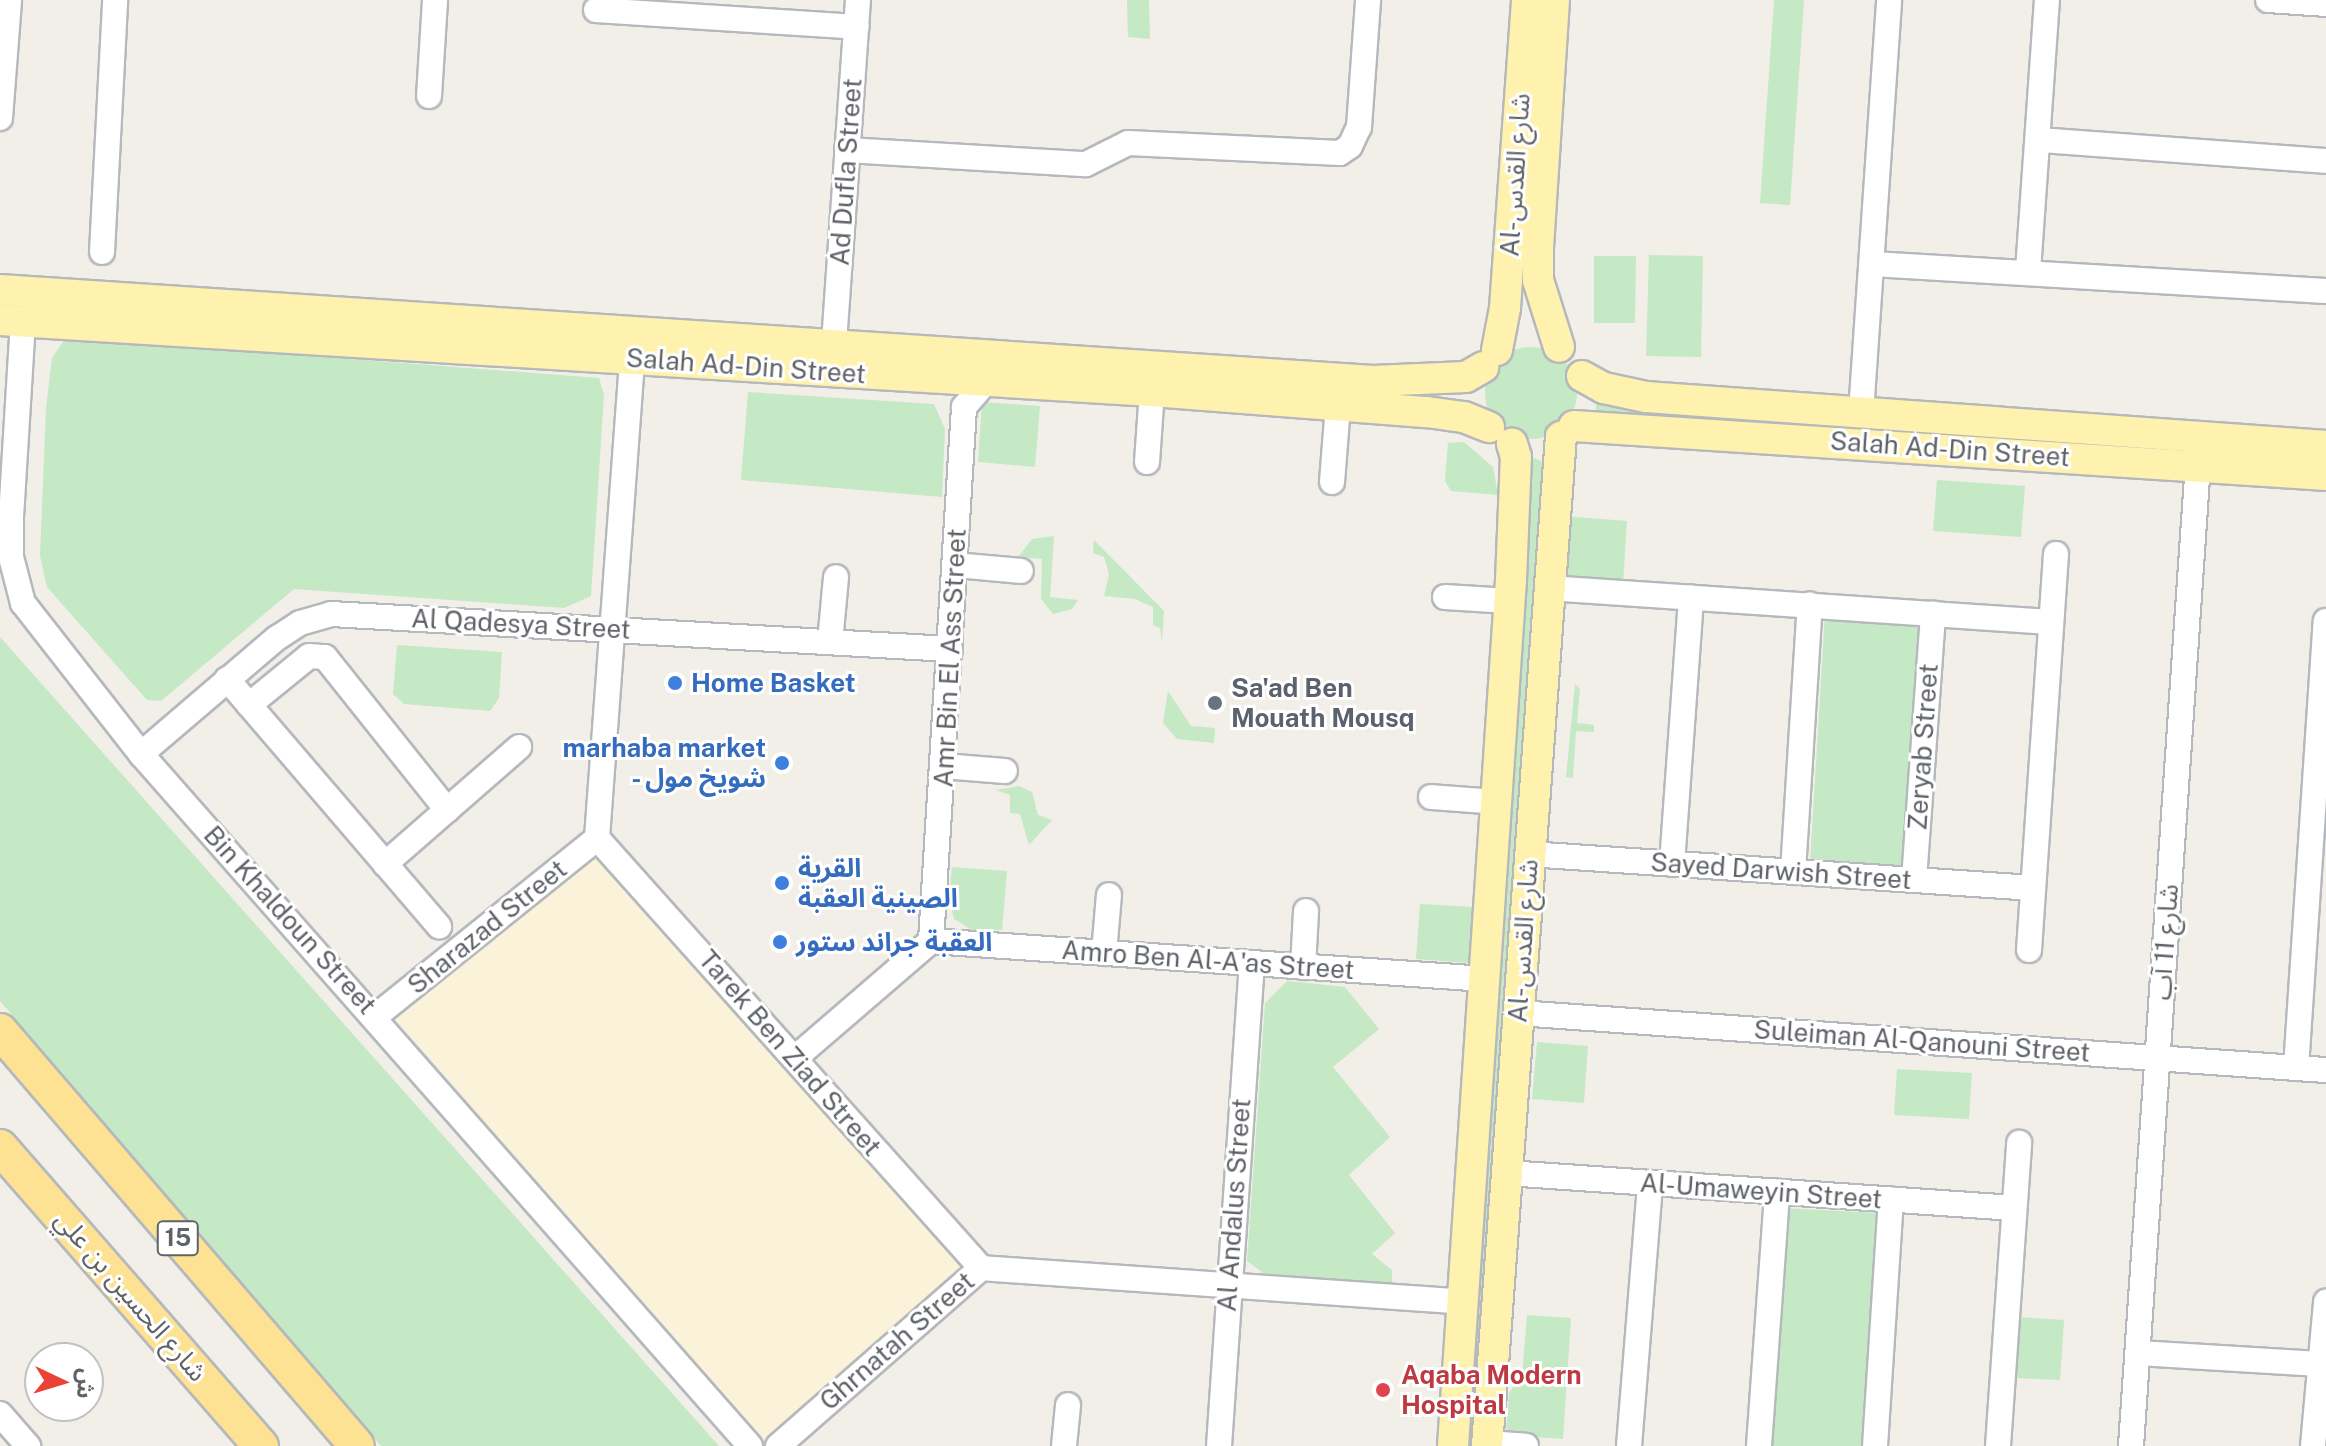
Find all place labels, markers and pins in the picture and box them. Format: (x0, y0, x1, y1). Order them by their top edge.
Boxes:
place label: Home Basket (691, 667, 856, 699)
place label: Sa'ad Ben Mouath Mousq (1231, 672, 1415, 734)
marker: Home Basket (666, 674, 684, 692)
marker: Sa'ad Ben Mouath Mousq (1206, 694, 1224, 712)
place label: marhaba market - شويخ مول (563, 732, 766, 794)
marker: marhaba market - شويخ مول (773, 754, 791, 772)
place label: القرية الصينية العقبة (798, 852, 958, 914)
marker: القرية الصينية العقبة (773, 874, 791, 892)
place label: العقبة جراند ستور (796, 926, 992, 958)
marker: العقبة جراند ستور (771, 933, 789, 951)
place label: Aqaba Modern Hospital (1401, 1359, 1582, 1420)
marker: Aqaba Modern Hospital (1372, 1379, 1394, 1401)

